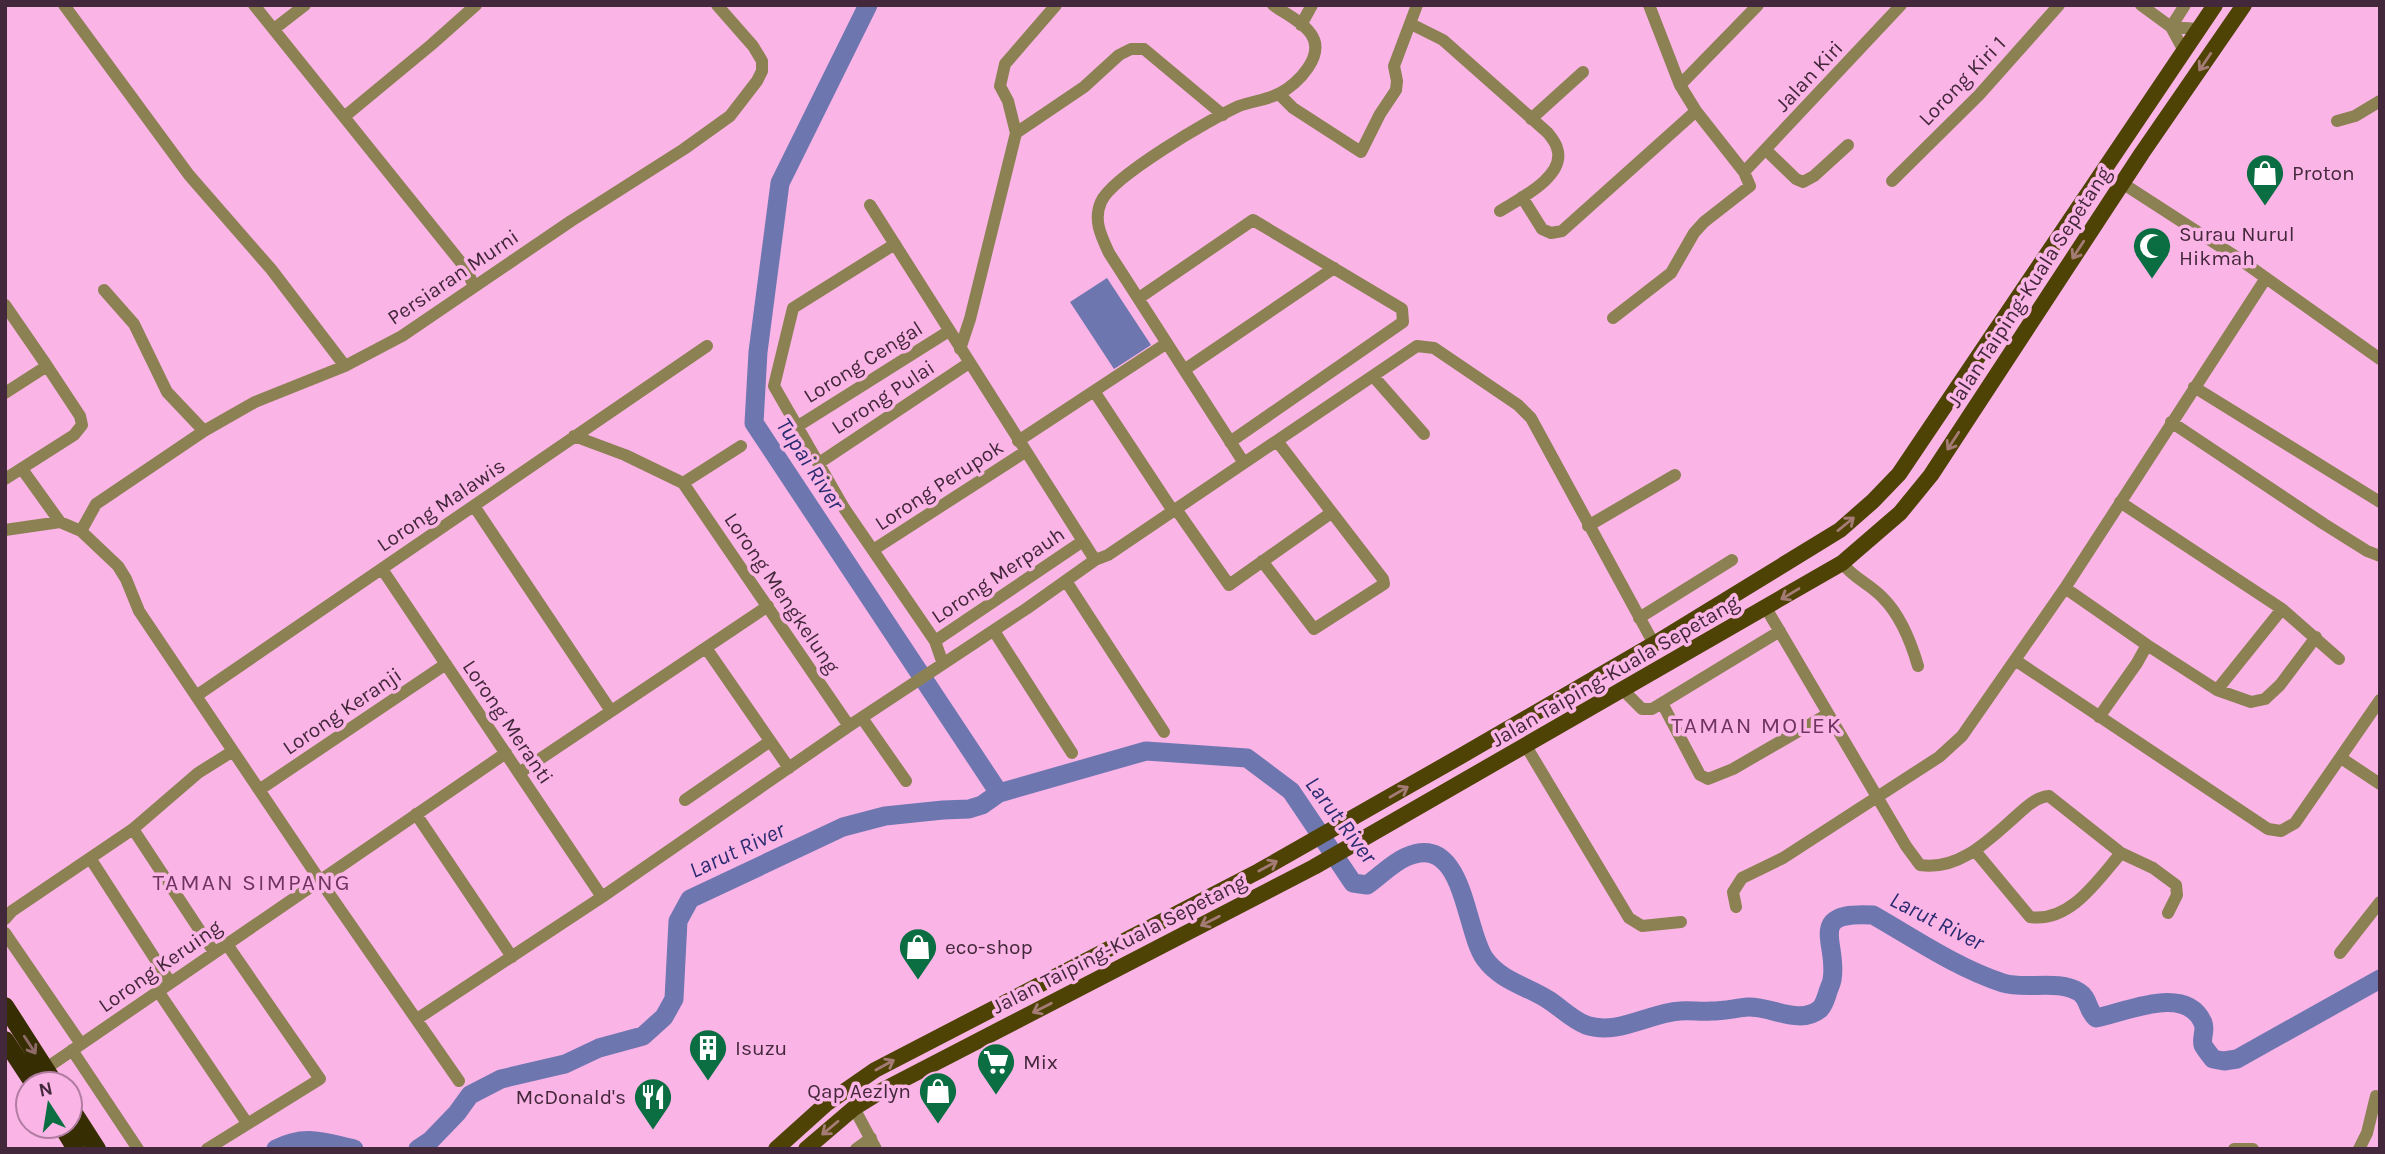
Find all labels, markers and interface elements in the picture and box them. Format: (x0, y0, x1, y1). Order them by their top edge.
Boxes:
street label: Lorong Kiri 1 (1914, 31, 2010, 131)
street label: Jalan Kiri (1770, 36, 1848, 116)
one-way arrow (2198, 52, 2213, 71)
shop icon: Proton (2244, 152, 2286, 207)
place label: Proton (2292, 161, 2355, 185)
street label: Jalan Taiping-Kuala Sepetang (1942, 162, 2116, 412)
place label: Surau Nurul Hikmah (2179, 222, 2295, 270)
street label: Persiaran Murni (383, 224, 523, 330)
mosque icon: Surau Nurul Hikmah (2131, 225, 2173, 280)
one-way arrow (2071, 240, 2085, 260)
street label: Lorong Cengal (799, 316, 927, 408)
street label: Lorong Pulai (827, 355, 939, 439)
water label: Tupai River (770, 413, 850, 516)
one-way arrow (1946, 430, 1960, 450)
street label: Lorong Perupok (870, 434, 1008, 535)
street label: Lorong Malawis (372, 453, 510, 557)
street label: Lorong Mengkelung (719, 508, 845, 678)
one-way arrow (1836, 517, 1854, 532)
street label: Lorong Merpauh (927, 522, 1069, 628)
one-way arrow (1780, 588, 1800, 602)
street label: Jalan Taiping-Kuala Sepetang (1487, 590, 1743, 752)
street label: Lorong Meranti (458, 655, 558, 789)
street label: Lorong Keranji (278, 662, 406, 760)
district label: TAMAN MOLEK (1671, 712, 1843, 739)
water label: Larut River (1299, 771, 1383, 870)
one-way arrow (1388, 785, 1408, 799)
water label: Larut River (685, 816, 790, 884)
one-way arrow (1258, 859, 1278, 873)
district label: TAMAN SIMPANG (152, 869, 352, 896)
street label: Jalan Taiping-Kuala Sepetang (988, 869, 1250, 1019)
water label: Larut River (1885, 886, 1990, 957)
one-way arrow (1200, 914, 1220, 928)
street label: Lorong Keruing (94, 915, 226, 1017)
shop icon: eco-shop (897, 926, 939, 981)
place label: eco-shop (945, 935, 1033, 959)
one-way arrow (1032, 1001, 1053, 1015)
building icon: Isuzu (687, 1027, 729, 1082)
one-way arrow (23, 1035, 38, 1054)
place label: Isuzu (735, 1036, 787, 1060)
supermarket icon: Mix (975, 1041, 1017, 1096)
place label: Mix (1023, 1050, 1058, 1074)
one-way arrow (874, 1058, 894, 1072)
north arrow (14, 1070, 84, 1140)
shop icon: Qap Aezlyn (917, 1070, 959, 1125)
restaurant icon: McDonald's (632, 1076, 674, 1131)
text: N (37, 1077, 55, 1102)
place label: Qap Aezlyn (807, 1079, 911, 1103)
place label: McDonald's (516, 1085, 626, 1109)
one-way arrow (821, 1120, 839, 1136)

